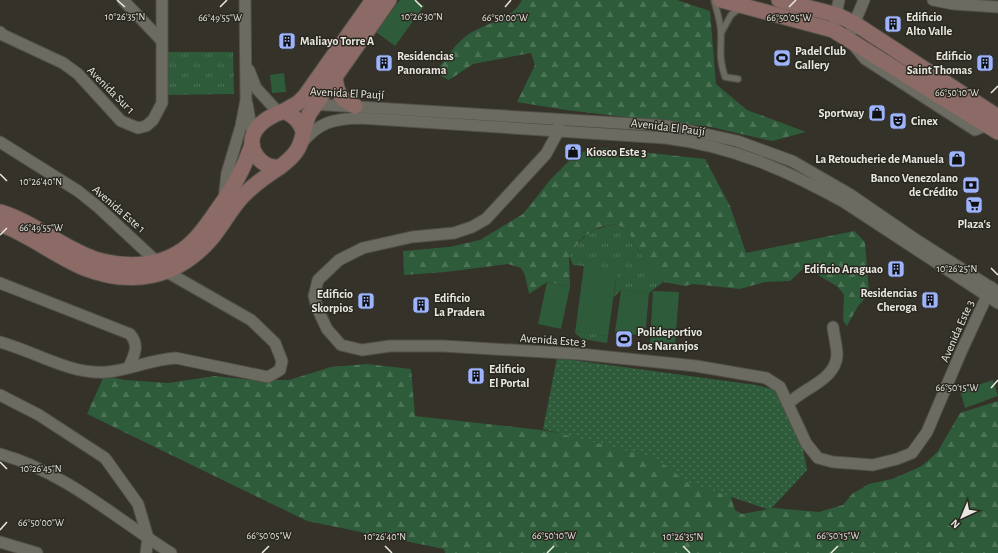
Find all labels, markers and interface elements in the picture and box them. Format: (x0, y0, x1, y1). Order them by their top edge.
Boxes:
place label: Edificio Alto Valle (906, 11, 953, 37)
text: 10°26'35"N (105, 12, 145, 22)
text: 10°26'30"N (401, 12, 443, 22)
text: 66°49'55"W (198, 13, 242, 23)
text: 66°50'00"W (482, 13, 528, 23)
text: 66°50'05"W (767, 13, 811, 23)
building icon: Edificio Alto Valle (883, 14, 903, 34)
building icon: Maliayo Torre A (277, 31, 297, 51)
place label: Maliayo Torre A (300, 35, 375, 48)
place label: Padel Club Gallery (795, 45, 846, 72)
sports icon: Padel Club Gallery (772, 48, 792, 68)
place label: Residencias Panorama (397, 50, 454, 76)
place label: Edificio Saint Thomas (907, 50, 972, 76)
building icon: Residencias Panorama (374, 53, 394, 73)
building icon: Edificio Saint Thomas (975, 53, 995, 73)
street label: Avenida Sur 1 (85, 64, 137, 116)
street label: Avenida El Paují (309, 85, 385, 102)
text: 66°50'10"W (935, 88, 979, 98)
shop icon: Sportway (867, 103, 887, 123)
place label: Sportway (818, 107, 865, 120)
theatre icon: Cinex (888, 111, 908, 131)
place label: Cinex (911, 115, 938, 127)
street label: Avenida El Paují (630, 117, 706, 138)
shop icon: Kiosco Este 3 (563, 142, 583, 162)
place label: Kiosco Este 3 (586, 146, 646, 158)
shop icon: La Retoucherie de Manuela (947, 149, 967, 169)
place label: La Retoucherie de Manuela (815, 153, 944, 165)
place label: Banco Venezolano de Crédito (870, 172, 958, 198)
bank icon: Banco Venezolano de Crédito (961, 175, 981, 195)
text: 10°26'40"N (20, 177, 62, 187)
street label: Avenida Este 1 (90, 183, 148, 235)
supermarket icon: Plaza's (964, 195, 984, 215)
place label: Plaza's (957, 218, 991, 230)
text: 66°49'55"W (19, 223, 63, 233)
building icon: Edificio Araguao (886, 259, 906, 279)
place label: Edificio Araguao (804, 263, 883, 275)
text: 10°26'25"N (937, 264, 977, 274)
place label: Residencias Cheroga (860, 287, 917, 313)
place label: Edificio Skorpios (311, 288, 353, 314)
building icon: Residencias Cheroga (920, 290, 940, 310)
building icon: Edificio Skorpios (356, 291, 376, 311)
place label: Edificio La Pradera (434, 292, 485, 318)
building icon: Edificio La Pradera (411, 295, 431, 315)
street label: Avenida Este 3 (938, 298, 976, 364)
place label: Polideportivo Los Naranjos (637, 326, 702, 353)
sports icon: Polideportivo Los Naranjos (614, 329, 634, 349)
street label: Avenida Este 3 (519, 332, 587, 348)
place label: Edificio El Portal (489, 363, 530, 389)
building icon: Edificio El Portal (466, 366, 486, 386)
text: 66°50'15"W (936, 383, 979, 393)
text: 10°26'45"N (20, 464, 62, 474)
north arrow (942, 497, 982, 537)
text: N (949, 517, 962, 530)
text: 66°50'00"W (18, 518, 64, 528)
text: 66°50'05"W (247, 531, 291, 541)
text: 66°50'10"W (532, 531, 576, 541)
text: 66°50'15"W (817, 531, 860, 541)
text: 10°26'40"N (364, 532, 406, 542)
text: 10°26'35"N (663, 532, 703, 542)

